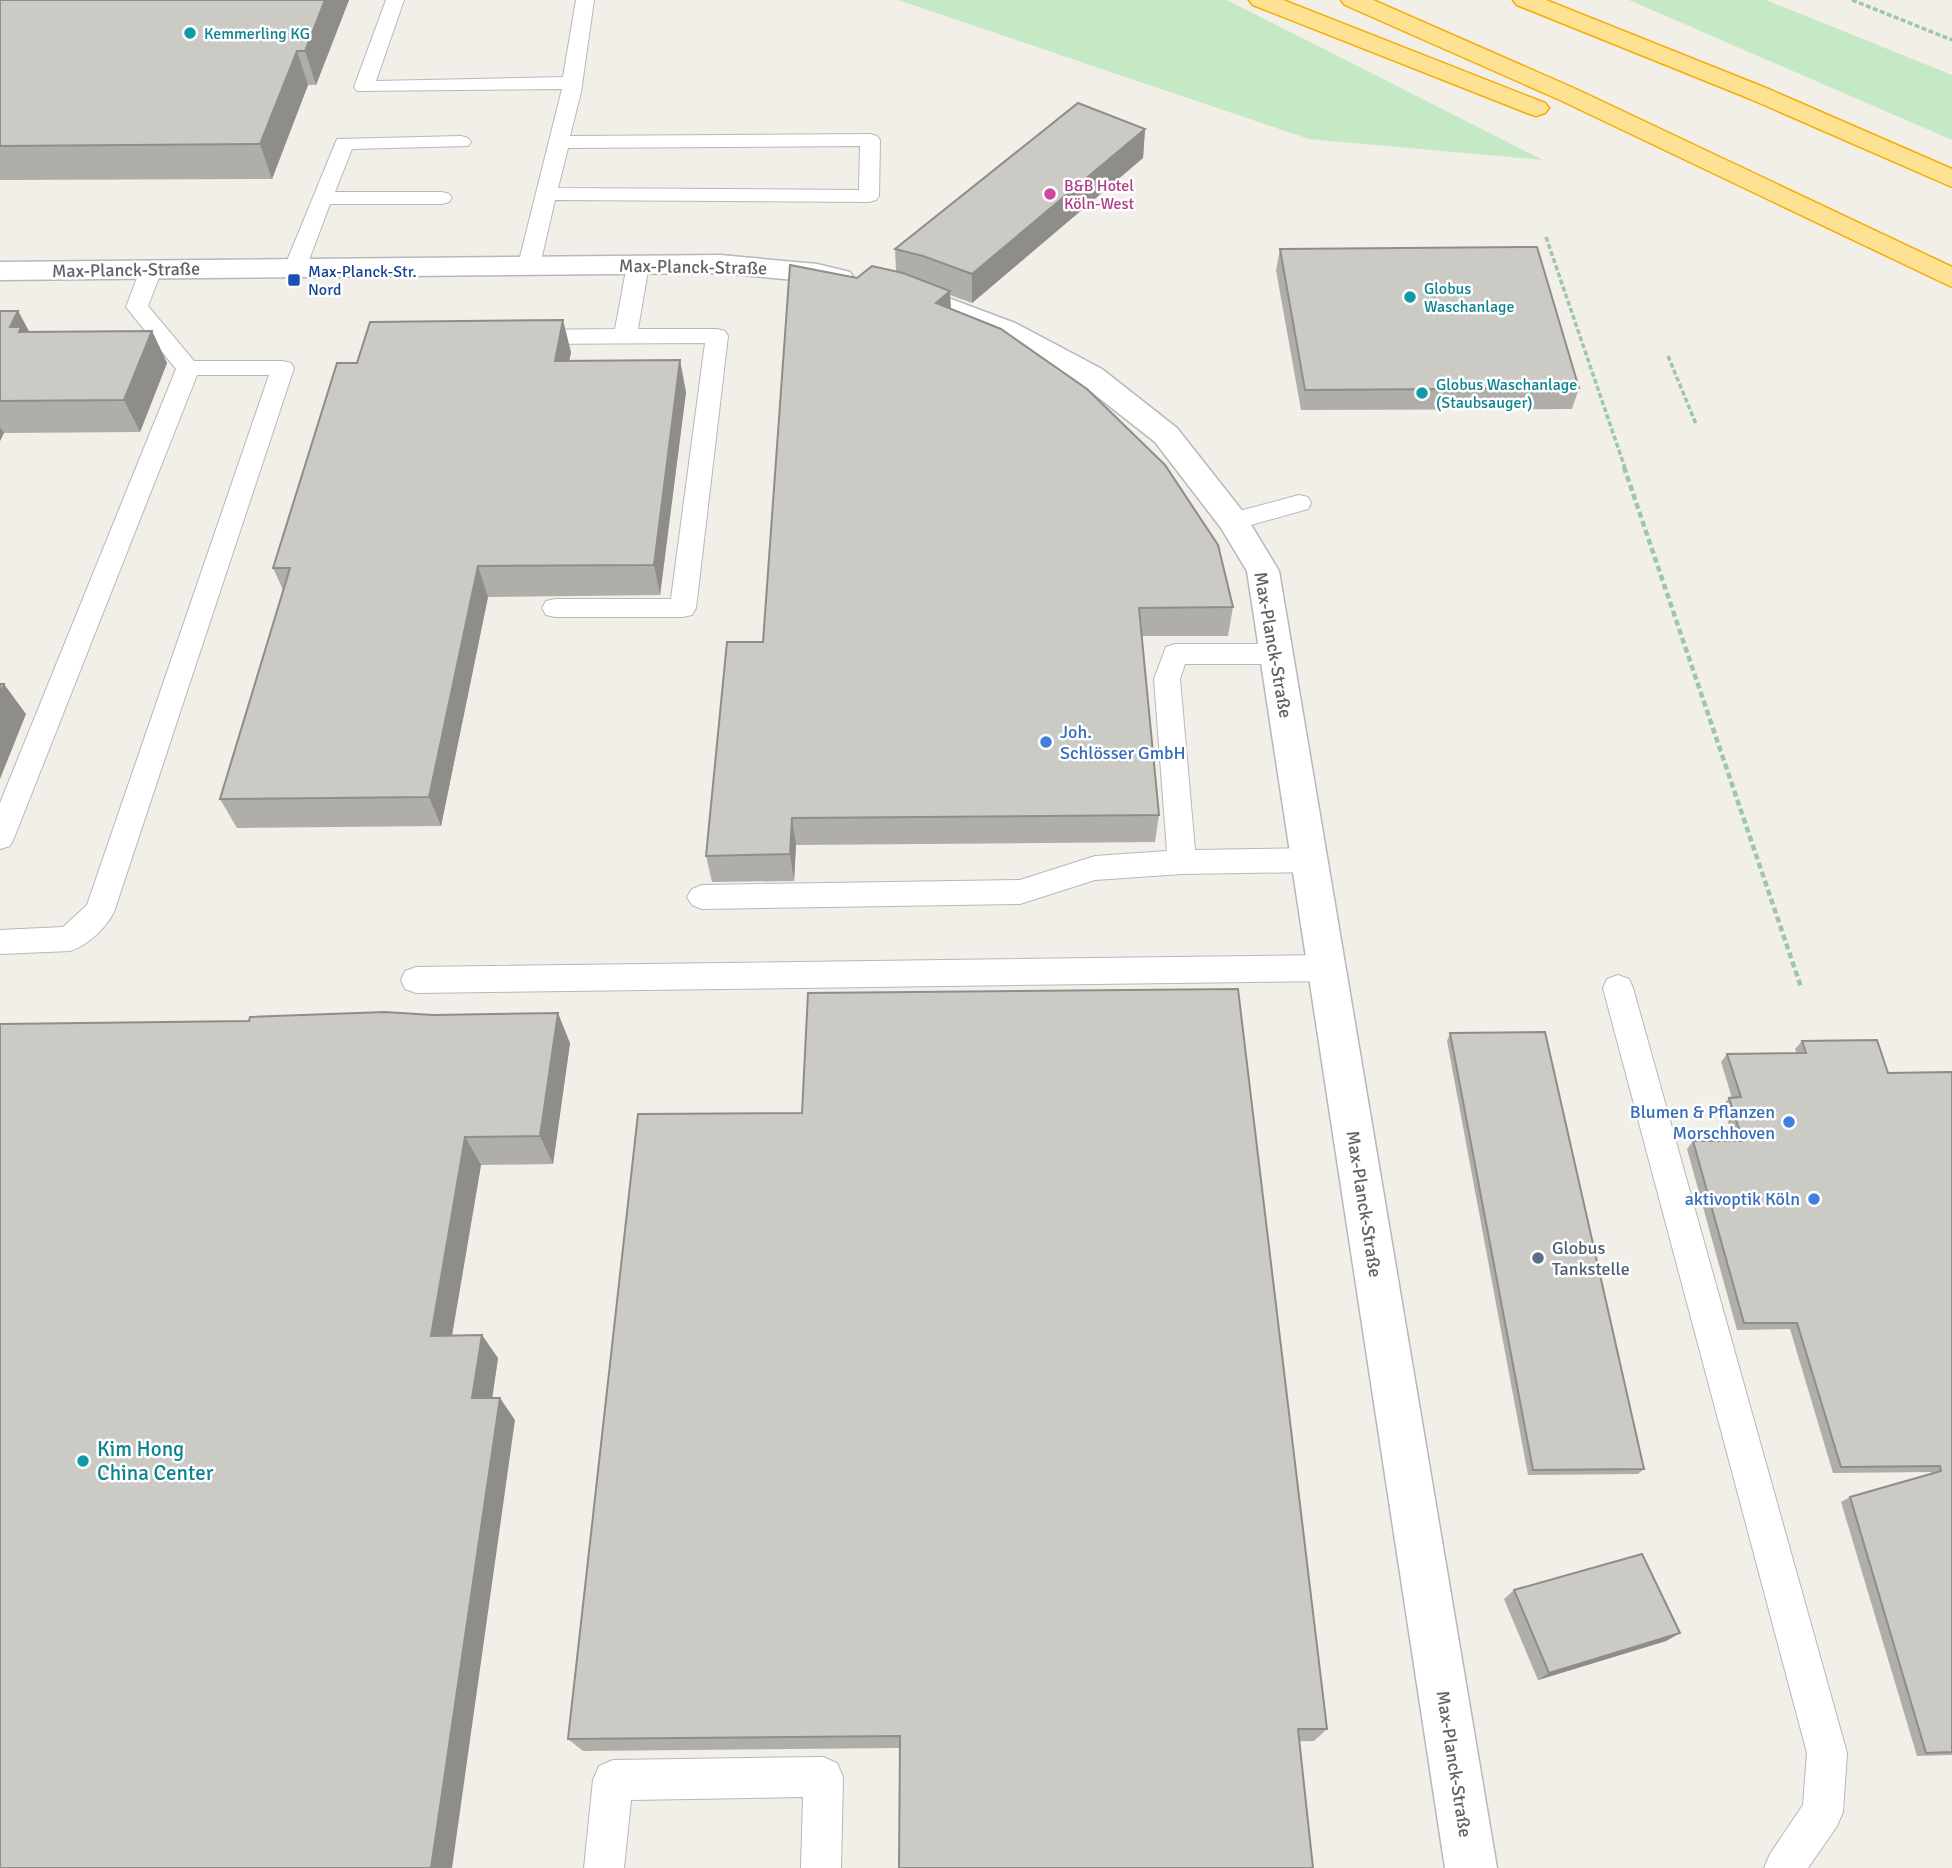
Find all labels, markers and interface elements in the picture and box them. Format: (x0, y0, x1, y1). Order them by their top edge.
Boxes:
place label: Kemmerling KG (204, 24, 310, 44)
marker: Kemmerling KG (182, 25, 198, 41)
place label: B&B Hotel Köln-West (1064, 176, 1135, 214)
marker: B&B Hotel Köln-West (1042, 186, 1058, 202)
street label: Max-Planck-Straße (619, 255, 767, 279)
street label: Max-Planck-Straße (52, 258, 200, 282)
place label: Max-Planck-Str. Nord (308, 262, 417, 300)
marker: Max-Planck-Str. Nord (286, 272, 302, 288)
place label: Globus Waschanlage (1424, 279, 1514, 317)
marker: Globus Waschanlage (1402, 289, 1418, 305)
place label: Globus Waschanlage (Staubsauger) (1436, 375, 1577, 413)
marker: Globus Waschanlage (Staubsauger) (1414, 385, 1430, 401)
street label: Max-Planck-Straße (1249, 570, 1297, 720)
place label: Joh. Schlösser GmbH (1060, 721, 1186, 764)
marker: Joh. Schlösser GmbH (1038, 734, 1054, 750)
place label: Blumen & Pflanzen Morschhoven (1630, 1101, 1775, 1144)
marker: Blumen & Pflanzen Morschhoven (1781, 1114, 1797, 1130)
street label: Max-Planck-Straße (1342, 1129, 1386, 1279)
place label: aktivoptik Köln (1685, 1188, 1800, 1210)
marker: aktivoptik Köln (1806, 1191, 1822, 1207)
place label: Globus Tankstelle (1552, 1237, 1630, 1280)
marker: Globus Tankstelle (1530, 1250, 1546, 1266)
place label: Kim Hong China Center (97, 1436, 214, 1486)
marker: Kim Hong China Center (75, 1453, 91, 1469)
street label: Max-Planck-Straße (1432, 1689, 1476, 1839)

